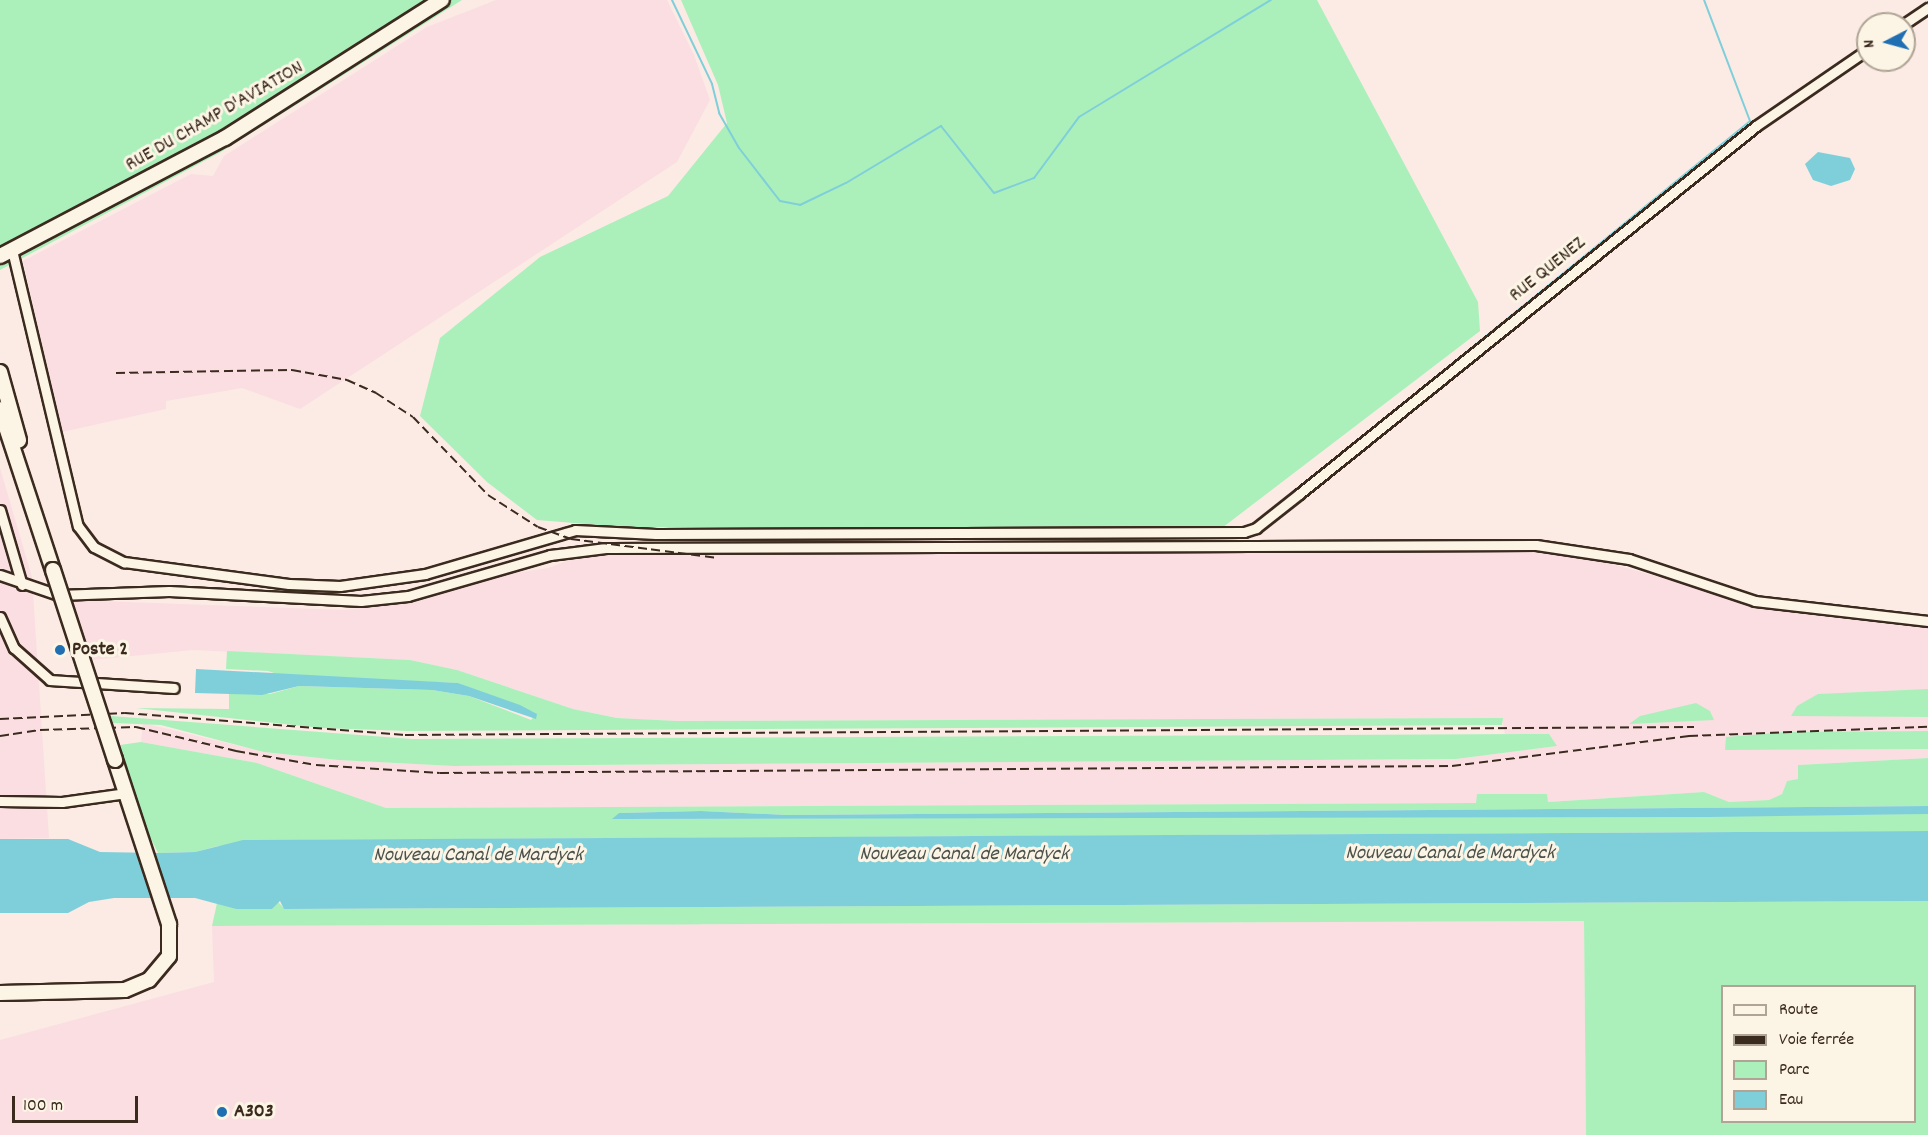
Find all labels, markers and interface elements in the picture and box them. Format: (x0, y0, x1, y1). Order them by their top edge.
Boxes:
north arrow (1856, 12, 1916, 72)
text: N (1858, 39, 1881, 49)
street label: RUE DU CHAMP D'AVIATION (122, 56, 308, 178)
street label: RUE QUENEZ (1505, 232, 1591, 308)
place label: Poste 2 (72, 638, 128, 662)
marker: Poste 2 (53, 643, 67, 657)
water label: Nouveau Canal de Mardyck (1345, 841, 1555, 867)
water label: Nouveau Canal de Mardyck (859, 842, 1069, 868)
water label: Nouveau Canal de Mardyck (373, 843, 583, 869)
legend (1721, 985, 1916, 1123)
text: Route (1779, 998, 1818, 1023)
text: Voie ferrée (1779, 1028, 1854, 1053)
text: Parc (1779, 1058, 1810, 1083)
scale bar (15, 1084, 141, 1122)
text: Eau (1779, 1088, 1803, 1113)
text: 100 m (23, 1094, 63, 1119)
place label: A303 (234, 1100, 274, 1124)
marker: A303 (215, 1105, 229, 1119)

